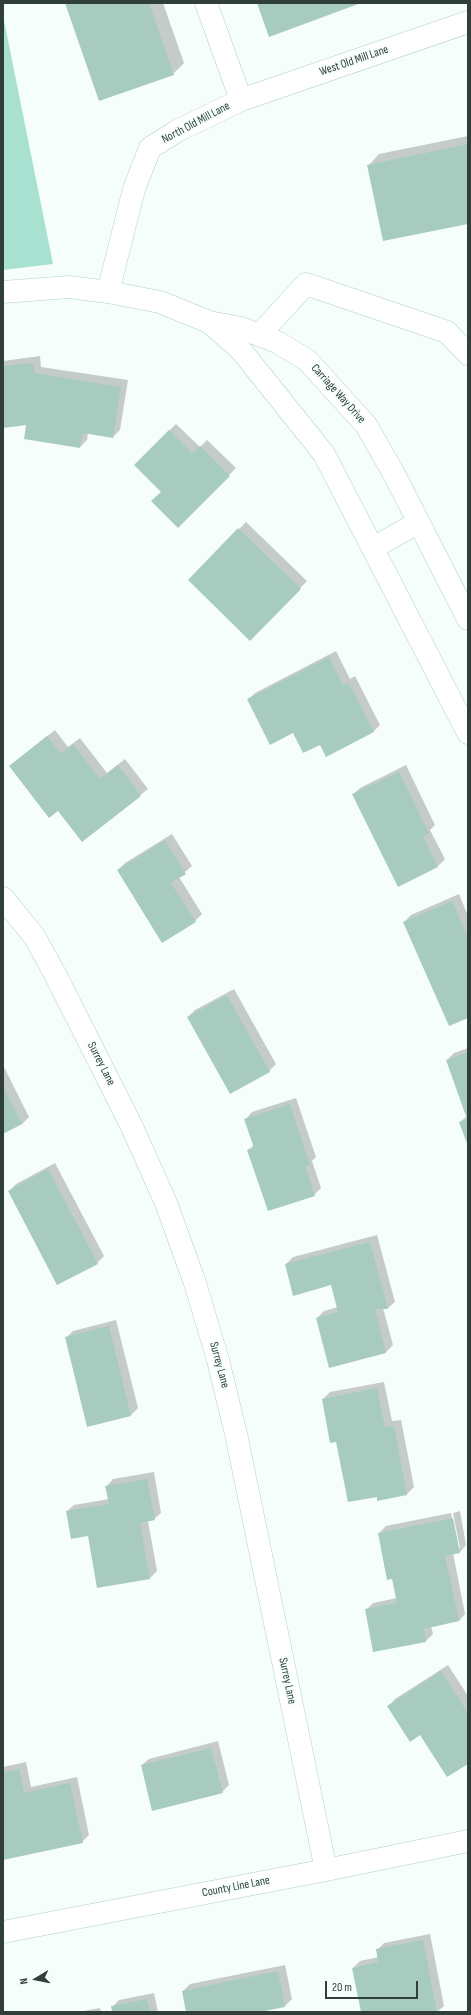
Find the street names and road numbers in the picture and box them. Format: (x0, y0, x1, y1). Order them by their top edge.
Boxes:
street label: West Old Mill Lane (318, 42, 390, 80)
street label: North Old Mill Lane (159, 99, 233, 147)
street label: Carriage Way Drive (308, 361, 368, 427)
street label: Surrey Lane (84, 1040, 118, 1088)
street label: Surrey Lane (206, 1340, 232, 1390)
street label: Surrey Lane (275, 1656, 299, 1706)
street label: County Line Lane (201, 1873, 271, 1901)

